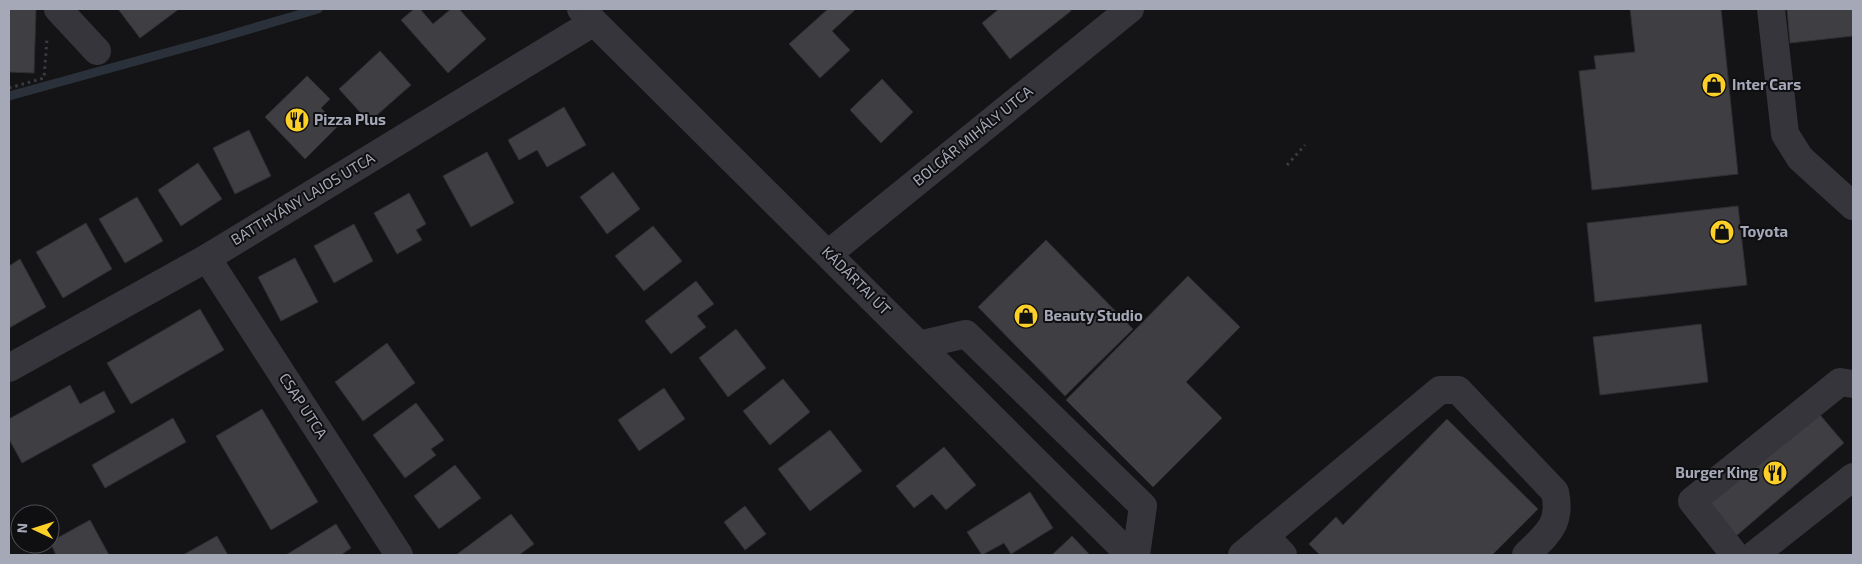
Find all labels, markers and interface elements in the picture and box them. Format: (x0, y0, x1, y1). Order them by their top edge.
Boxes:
shop icon: Inter Cars (1701, 72, 1727, 98)
place label: Inter Cars (1732, 75, 1801, 93)
street label: BOLGÁR MIHÁLY UTCA (909, 81, 1036, 189)
restaurant icon: Pizza Plus (284, 107, 310, 133)
place label: Pizza Plus (314, 110, 386, 128)
street label: BATTHYÁNY LAJOS UTCA (227, 148, 378, 248)
shop icon: Toyota (1709, 219, 1735, 245)
place label: Toyota (1740, 222, 1788, 241)
street label: KÁDÁRTAI ÚT (819, 242, 895, 319)
shop icon: Beauty Studio (1013, 303, 1039, 329)
place label: Beauty Studio (1044, 306, 1143, 325)
street label: CSAP UTCA (276, 369, 332, 442)
restaurant icon: Burger King (1762, 460, 1788, 486)
place label: Burger King (1675, 463, 1758, 481)
north arrow (10, 504, 60, 554)
text: N (13, 522, 30, 534)

